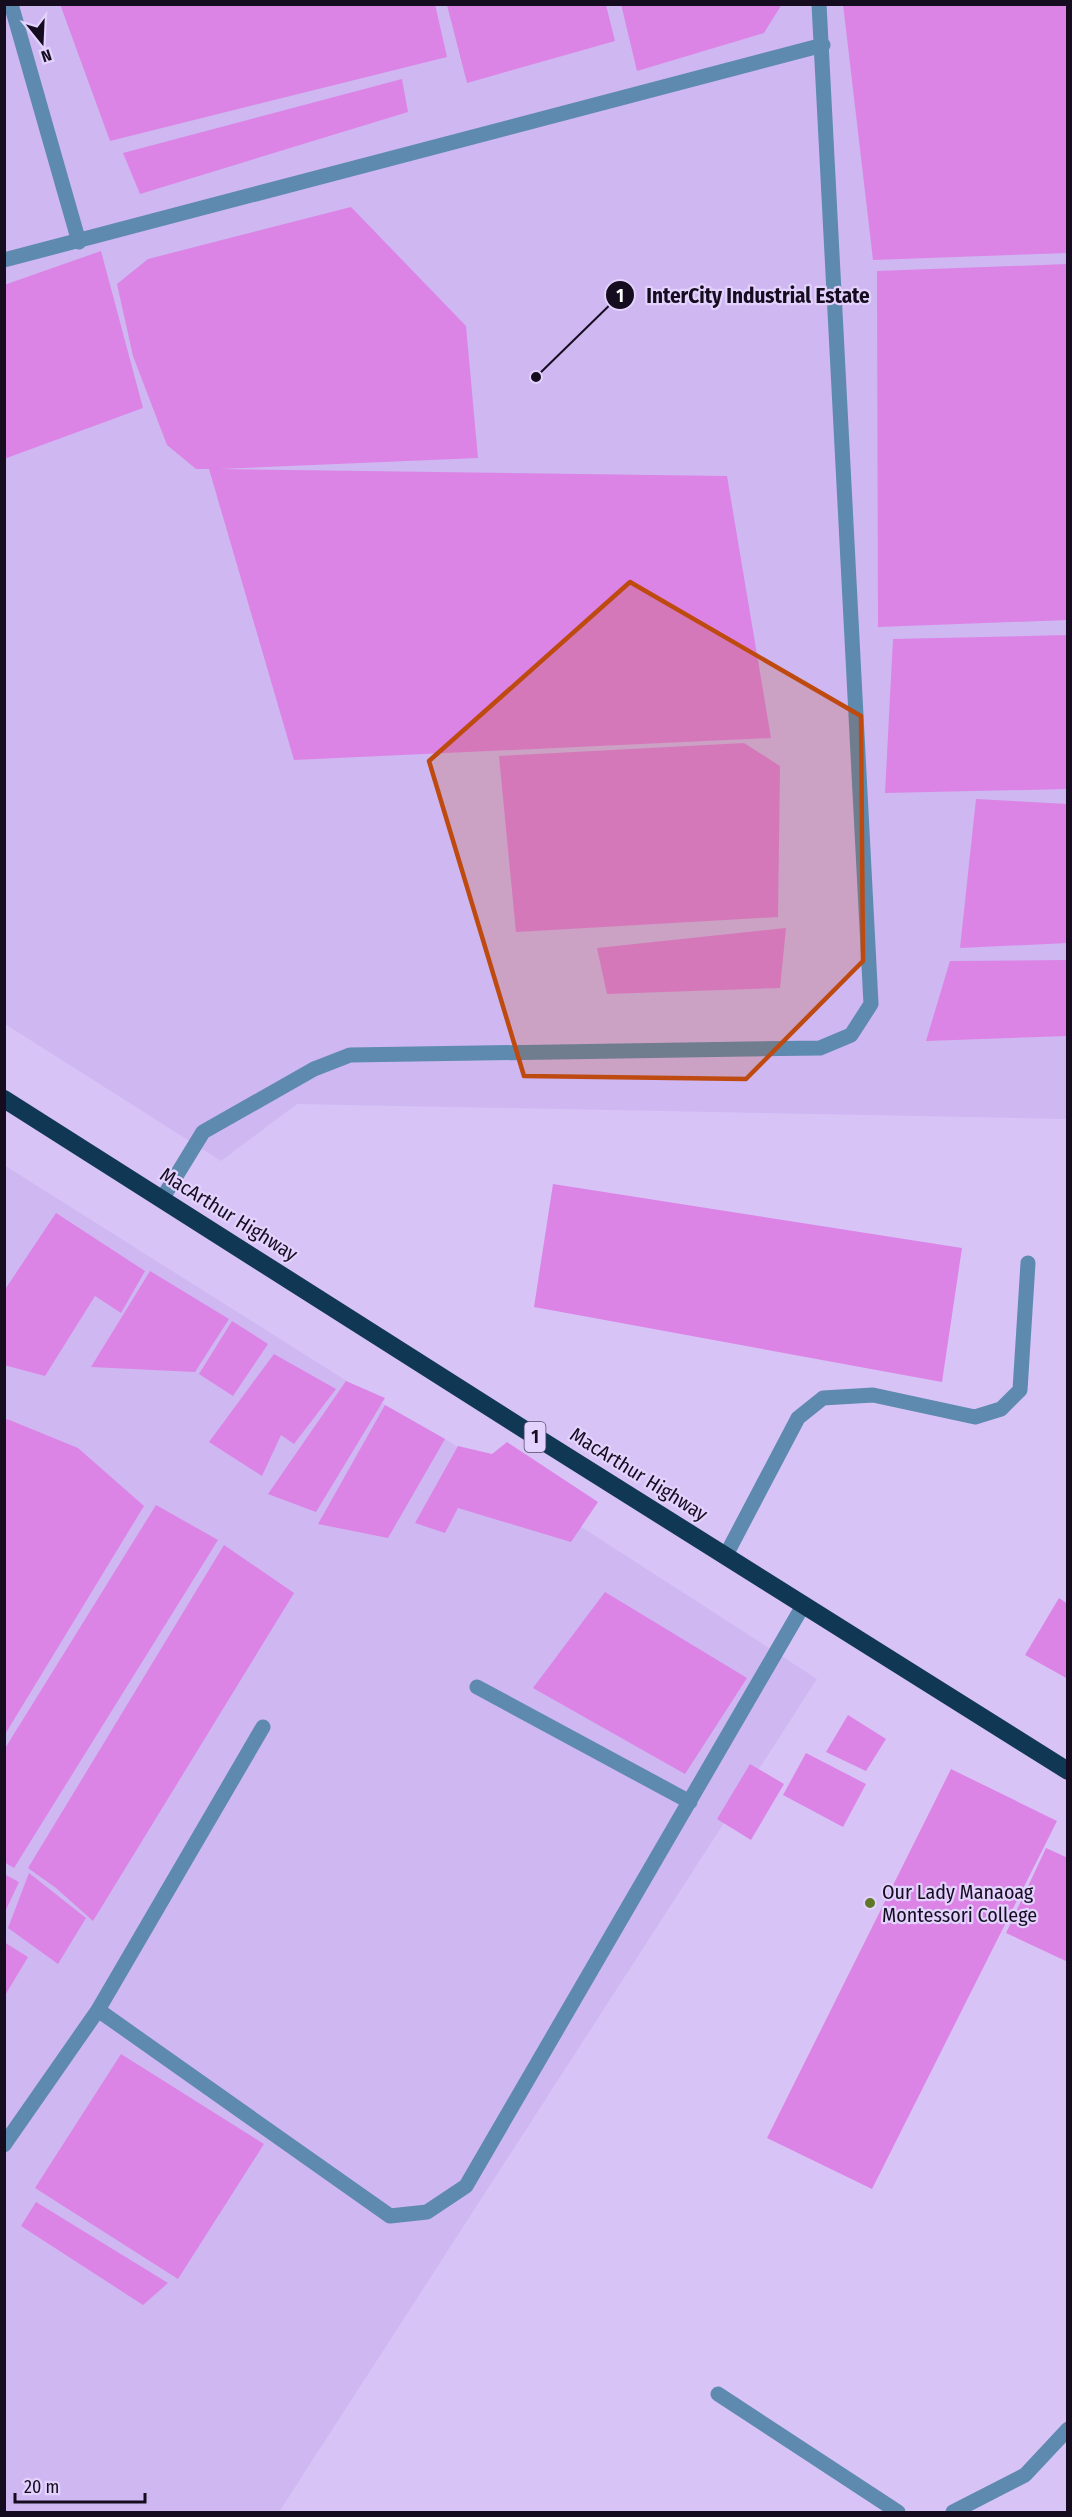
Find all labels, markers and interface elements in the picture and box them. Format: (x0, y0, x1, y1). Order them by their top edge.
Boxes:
north arrow (12, 12, 72, 72)
text: N (39, 45, 54, 66)
callout: InterCity Industrial Estate (605, 276, 882, 315)
text: InterCity Industrial Estate (646, 283, 870, 309)
text: 1 (616, 285, 624, 307)
street label: MacArthur Highway (156, 1162, 302, 1266)
road number: 1 (524, 1422, 546, 1452)
street label: MacArthur Highway (566, 1422, 712, 1526)
place label: Our Lady Manaoag Montessori College (882, 1880, 1037, 1927)
marker: Our Lady Manaoag Montessori College (863, 1896, 877, 1910)
scale bar (15, 2466, 146, 2504)
text: 20 m (24, 2476, 59, 2498)

